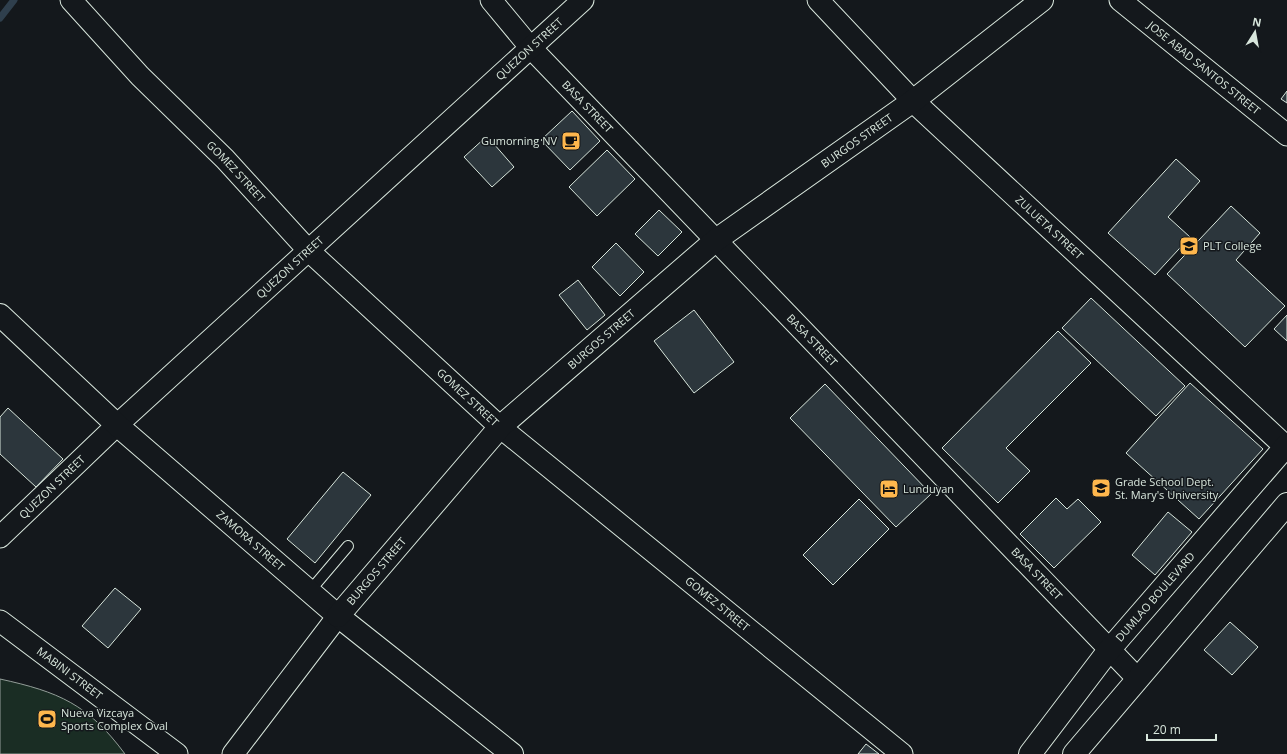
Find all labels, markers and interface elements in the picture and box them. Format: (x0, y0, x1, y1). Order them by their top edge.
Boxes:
north arrow (1235, 12, 1275, 52)
street label: QUEZON STREET (492, 14, 566, 83)
street label: JOSE ABAD SANTOS STREET (1145, 18, 1263, 116)
street label: BASA STREET (559, 77, 617, 136)
street label: BURGOS STREET (818, 110, 895, 171)
cafe icon: Gumorning NV (560, 130, 582, 152)
place label: Gumorning NV (481, 133, 557, 148)
street label: GOMEZ STREET (204, 137, 269, 205)
street label: ZULUETA STREET (1013, 192, 1087, 262)
street label: QUEZON STREET (253, 232, 326, 301)
school or university icon: PLT College (1178, 235, 1200, 257)
place label: PLT College (1203, 238, 1262, 253)
street label: BURGOS STREET (564, 306, 638, 372)
street label: BASA STREET (784, 311, 841, 369)
street label: GOMEZ STREET (434, 365, 502, 429)
street label: QUEZON STREET (15, 452, 88, 522)
place label: Grade School Dept. St. Mary's University (1115, 474, 1219, 502)
school or university icon: Grade School Dept. St. Mary's University (1090, 477, 1112, 499)
hotel icon: Lunduyan (878, 478, 900, 500)
place label: Lunduyan (903, 481, 954, 496)
street label: ZAMORA STREET (214, 506, 288, 574)
street label: BURGOS STREET (343, 534, 409, 608)
street label: BASA STREET (1008, 544, 1066, 603)
street label: DUMLAO BOULEVARD (1112, 549, 1198, 644)
street label: GOMEZ STREET (682, 573, 753, 634)
street label: MABINI STREET (34, 643, 106, 702)
place label: Nueva Vizcaya Sports Complex Oval (61, 705, 168, 733)
sports icon: Nueva Vizcaya Sports Complex Oval (36, 708, 58, 730)
scale bar (1147, 716, 1216, 742)
text: 20 m (1153, 721, 1181, 738)

